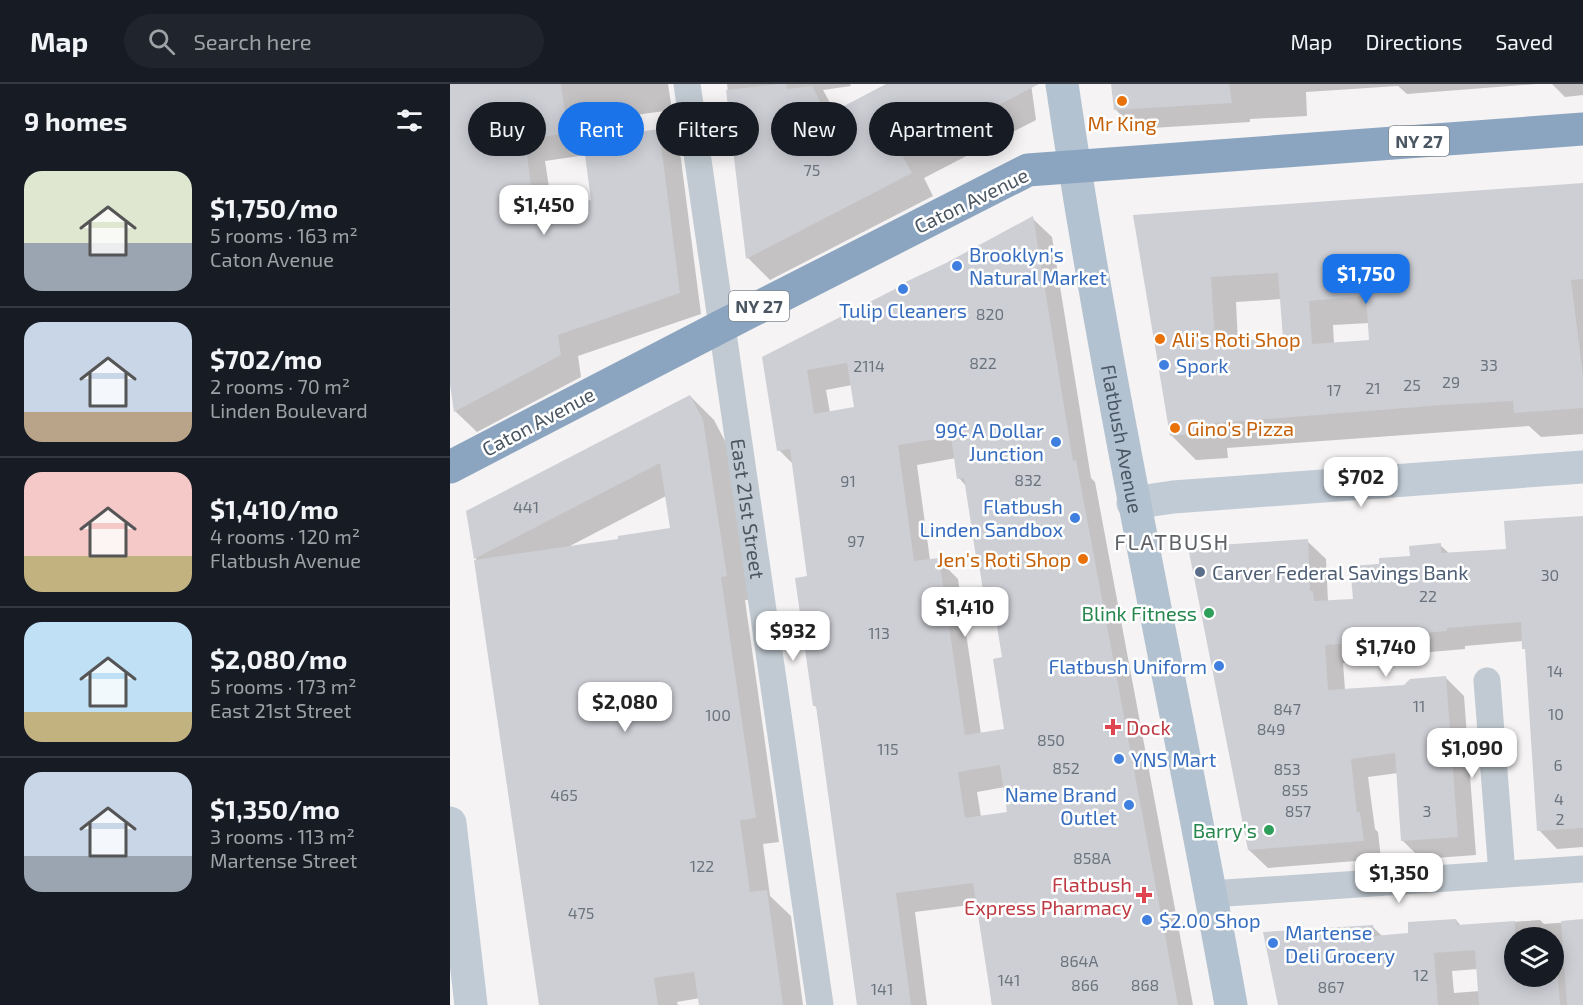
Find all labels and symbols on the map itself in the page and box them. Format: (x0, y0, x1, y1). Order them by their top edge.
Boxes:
marker: Mr King (1115, 94, 1129, 108)
place label: Mr King (1087, 111, 1157, 135)
road number: NY 27 (1389, 126, 1449, 156)
house number: 75 (804, 160, 820, 179)
street label: Caton Avenue (910, 162, 1032, 238)
pin: $1,450 (495, 185, 593, 236)
place label: Brooklyn's Natural Market (969, 242, 1107, 289)
pin: $1,750 (1317, 254, 1415, 305)
marker: Brooklyn's Natural Market (950, 259, 964, 273)
marker: Tulip Cleaners (896, 282, 910, 296)
road number: NY 27 (729, 291, 789, 321)
place label: Tulip Cleaners (839, 298, 967, 322)
house number: 820 (976, 304, 1004, 323)
place label: Ali's Roti Shop (1172, 327, 1301, 351)
marker: Ali's Roti Shop (1153, 332, 1167, 346)
house number: 822 (969, 353, 997, 372)
place label: Spork (1176, 353, 1228, 377)
house number: 33 (1480, 355, 1498, 374)
house number: 2114 (853, 356, 885, 375)
marker: Spork (1157, 358, 1171, 372)
street label: Flatbush Avenue (1097, 362, 1148, 515)
house number: 29 (1442, 372, 1460, 391)
house number: 25 (1403, 375, 1421, 394)
house number: 21 (1365, 378, 1381, 397)
house number: 17 (1327, 380, 1341, 399)
street label: Caton Avenue (478, 381, 598, 461)
place label: Gino's Pizza (1187, 416, 1294, 440)
place label: 99¢ A Dollar Junction (935, 418, 1044, 465)
marker: Gino's Pizza (1168, 421, 1182, 435)
marker: 99¢ A Dollar Junction (1049, 435, 1063, 449)
street label: East 21st Street (726, 437, 770, 581)
pin: $702 (1325, 457, 1397, 508)
house number: 832 (1014, 470, 1042, 489)
house number: 91 (840, 471, 856, 490)
place label: Flatbush Linden Sandbox (919, 494, 1063, 541)
house number: 441 (513, 497, 539, 516)
marker: Flatbush Linden Sandbox (1068, 511, 1082, 525)
district label: FLATBUSH (1114, 528, 1230, 554)
house number: 97 (847, 531, 865, 550)
place label: Jen's Roti Shop (937, 547, 1071, 571)
marker: Jen's Roti Shop (1076, 552, 1090, 566)
place label: Carver Federal Savings Bank (1212, 560, 1468, 584)
marker: Carver Federal Savings Bank (1193, 565, 1207, 579)
house number: 30 (1541, 565, 1559, 584)
house number: 22 (1419, 586, 1437, 605)
pin: $1,410 (916, 587, 1014, 638)
place label: Blink Fitness (1082, 601, 1197, 625)
marker: Blink Fitness (1202, 606, 1216, 620)
pin: $932 (757, 611, 829, 662)
house number: 113 (868, 623, 890, 642)
pin: $1,740 (1337, 627, 1435, 678)
place label: Flatbush Uniform (1048, 654, 1207, 678)
marker: Flatbush Uniform (1212, 659, 1226, 673)
house number: 14 (1547, 661, 1563, 680)
pin: $2,080 (576, 682, 674, 733)
house number: 11 (1413, 696, 1425, 715)
house number: 847 (1273, 699, 1301, 718)
house number: 10 (1548, 704, 1564, 723)
house number: 100 (705, 705, 731, 724)
place label: Dock (1126, 715, 1171, 739)
marker: Dock (1104, 718, 1122, 736)
house number: 849 (1257, 719, 1285, 738)
pin: $1,090 (1423, 728, 1521, 779)
house number: 850 (1037, 730, 1065, 749)
house number: 115 (877, 739, 899, 758)
place label: YNS Mart (1131, 747, 1217, 771)
marker: YNS Mart (1112, 752, 1126, 766)
house number: 6 (1553, 755, 1563, 774)
house number: 852 (1052, 758, 1080, 777)
house number: 853 (1273, 759, 1301, 778)
house number: 855 (1282, 780, 1308, 799)
place label: Name Brand Outlet (1005, 782, 1117, 829)
house number: 465 (550, 785, 578, 804)
house number: 4 (1554, 789, 1564, 808)
marker: Name Brand Outlet (1122, 798, 1136, 812)
house number: 857 (1285, 801, 1311, 820)
house number: 3 (1423, 801, 1431, 820)
house number: 2 (1556, 809, 1565, 828)
place label: Barry's (1193, 818, 1257, 842)
marker: Barry's (1262, 823, 1276, 837)
house number: 858A (1073, 848, 1111, 867)
pin: $1,350 (1350, 853, 1448, 904)
house number: 122 (690, 856, 714, 875)
place label: Flatbush Express Pharmacy (964, 872, 1132, 919)
marker: Flatbush Express Pharmacy (1137, 888, 1151, 902)
house number: 475 (568, 903, 594, 922)
place label: $2.00 Shop (1159, 908, 1260, 932)
marker: $2.00 Shop (1140, 913, 1154, 927)
place label: Martense Deli Grocery (1285, 920, 1395, 967)
marker: Martense Deli Grocery (1266, 936, 1280, 950)
house number: 864A (1060, 951, 1098, 970)
house number: 12 (1413, 965, 1429, 984)
house number: 141 (998, 970, 1020, 989)
house number: 866 (1071, 975, 1099, 994)
house number: 868 (1131, 975, 1159, 994)
house number: 867 (1317, 977, 1345, 996)
house number: 141 (871, 979, 893, 998)

